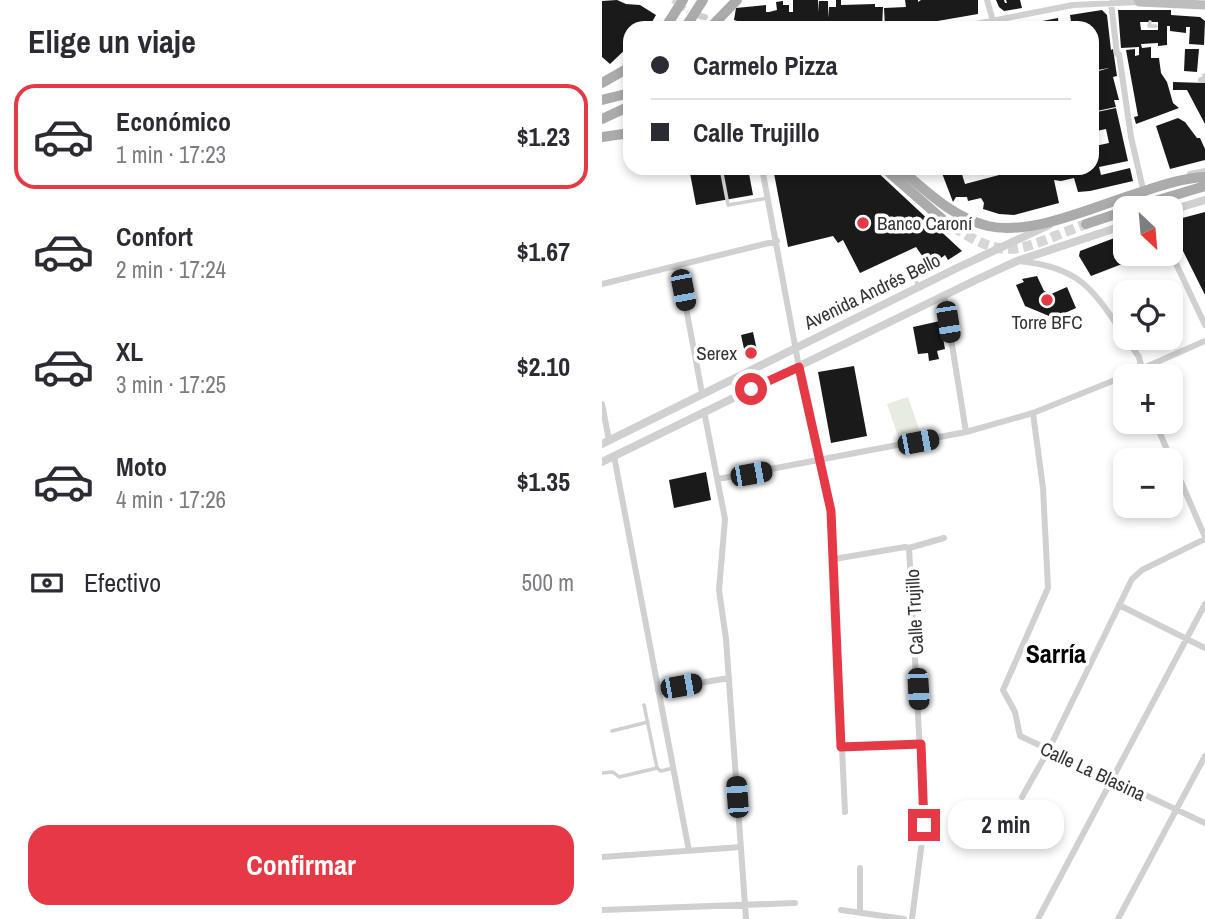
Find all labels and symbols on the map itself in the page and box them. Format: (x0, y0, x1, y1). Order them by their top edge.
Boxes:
north arrow (1113, 196, 1183, 266)
place label: Banco Caroní (877, 210, 973, 236)
marker: Banco Caroní (855, 215, 871, 231)
street label: Avenida Andrés Bello (799, 247, 945, 336)
car (669, 267, 698, 313)
marker: Torre BFC (1039, 292, 1055, 308)
car (935, 300, 962, 344)
place label: Torre BFC (1012, 309, 1082, 335)
place label: Serex (696, 340, 737, 366)
marker: Serex (743, 345, 759, 361)
route start (735, 373, 767, 405)
car (896, 428, 941, 456)
car (729, 460, 774, 488)
street label: Calle Trujillo (899, 569, 929, 655)
district label: Sarría (1026, 636, 1086, 671)
car (907, 667, 930, 711)
car (659, 672, 704, 700)
street label: Calle La Blasina (1036, 735, 1150, 807)
car (726, 775, 749, 819)
callout: 2 min (948, 800, 1064, 850)
route end (908, 809, 940, 841)

